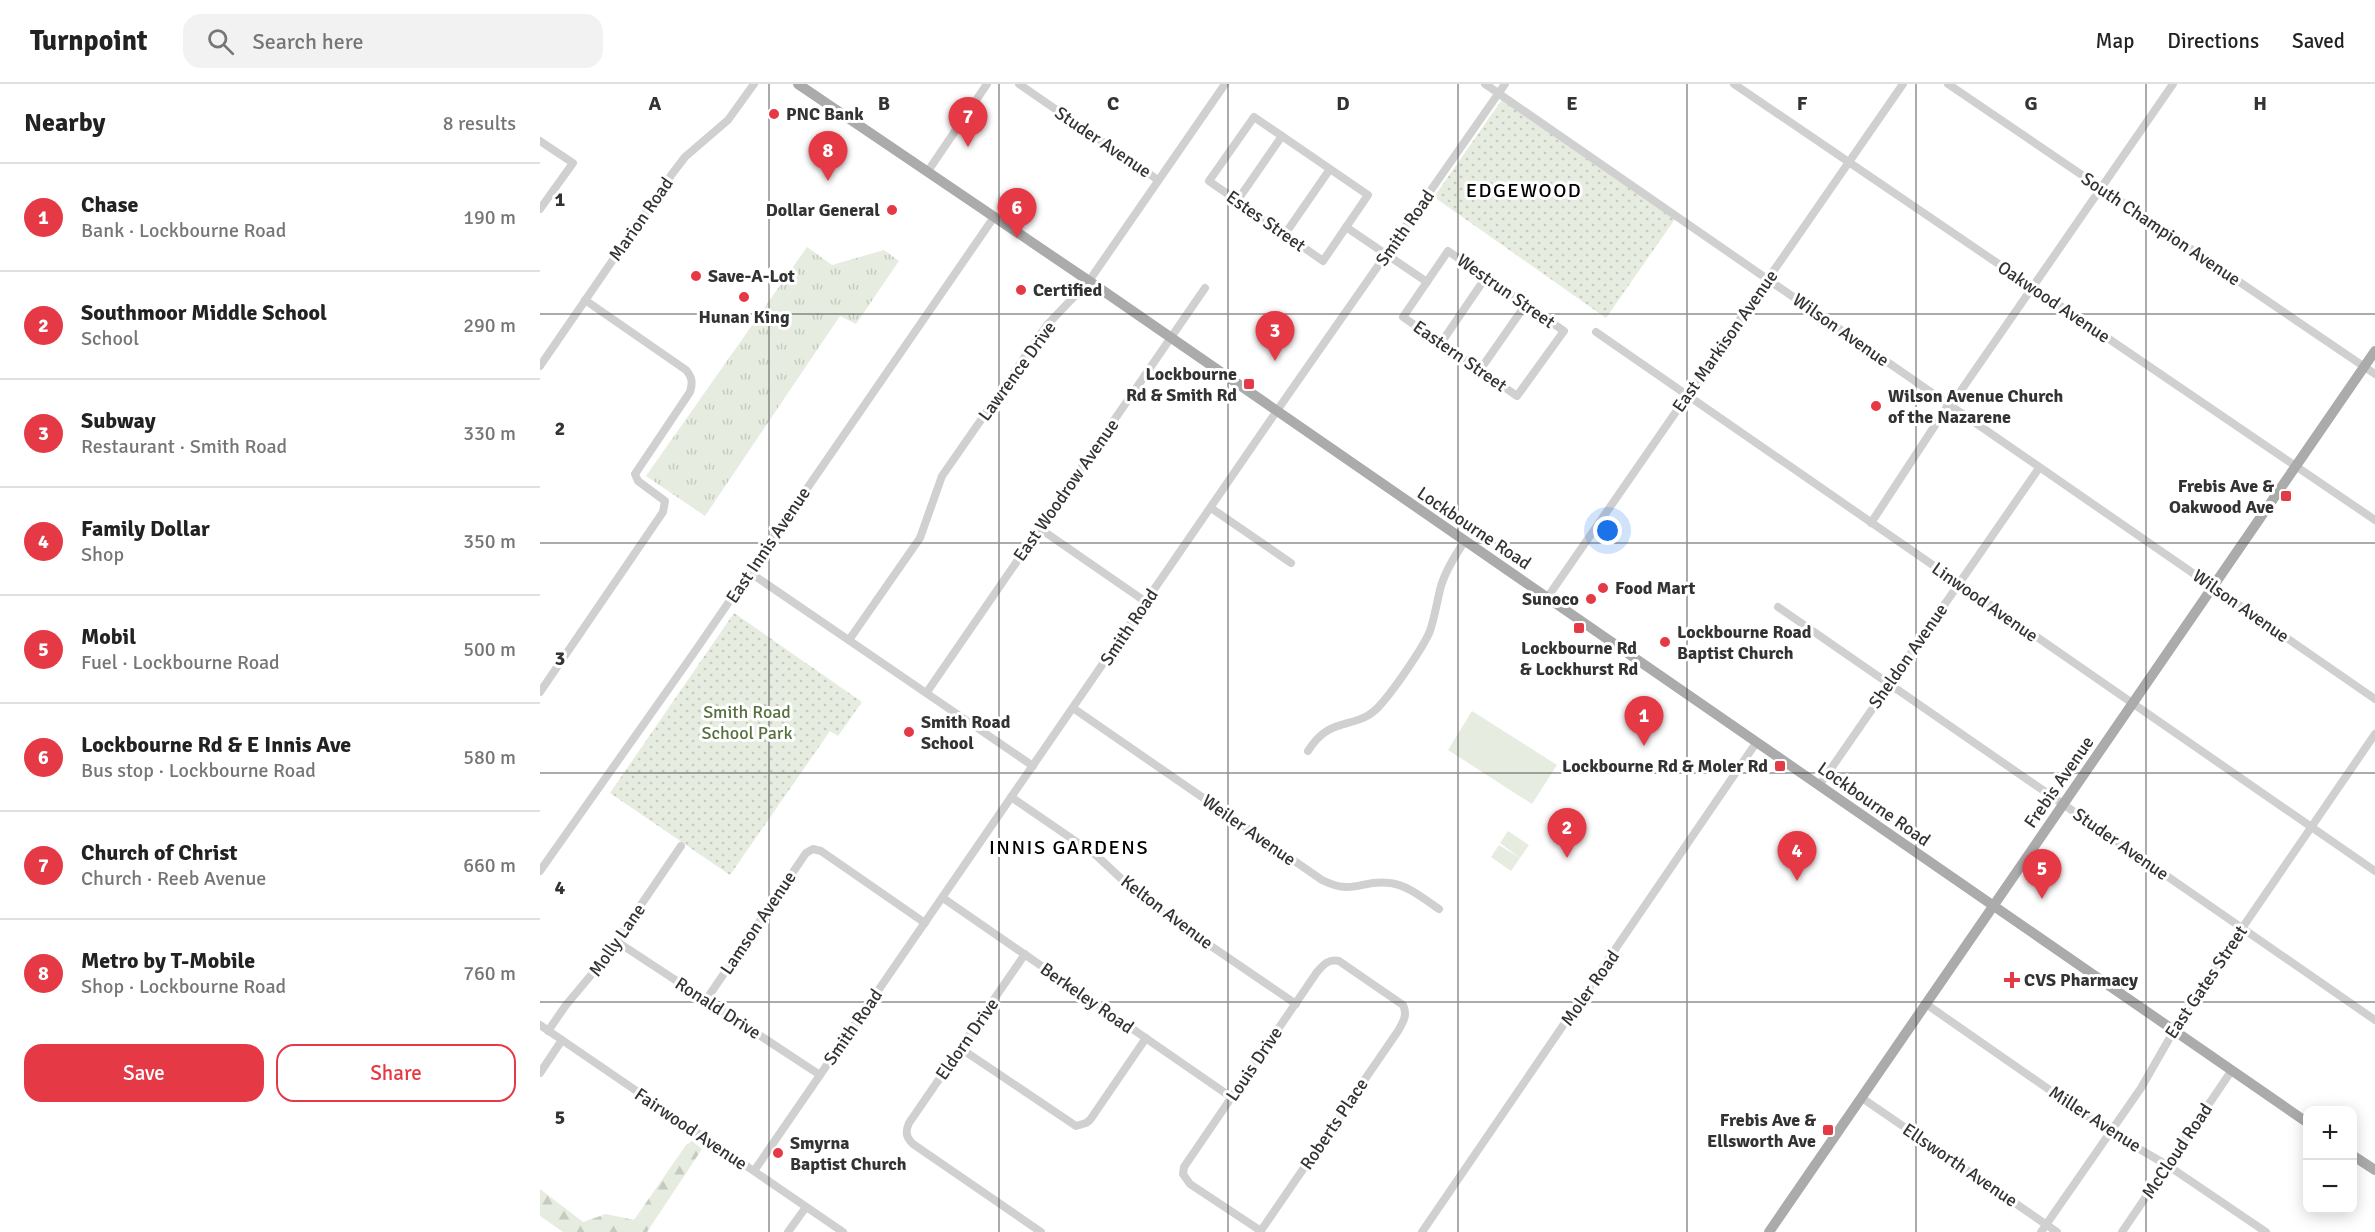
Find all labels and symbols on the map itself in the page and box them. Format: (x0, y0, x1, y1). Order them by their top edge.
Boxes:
text: A (649, 91, 662, 116)
text: B (878, 91, 890, 116)
text: C (1107, 91, 1119, 116)
text: D (1336, 91, 1350, 116)
text: E (1566, 91, 1578, 116)
text: F (1797, 91, 1808, 116)
text: G (2024, 91, 2038, 116)
text: H (2253, 91, 2267, 116)
pin: 7 (948, 98, 988, 147)
street label: Studer Avenue (1051, 102, 1155, 182)
place label: PNC Bank (786, 103, 864, 125)
marker: PNC Bank (767, 107, 781, 121)
pin: 8 (808, 132, 848, 181)
street label: South Champion Avenue (2077, 168, 2245, 290)
street label: Marion Road (604, 173, 678, 265)
district label: EDGEWOOD (1466, 178, 1582, 203)
street label: Estes Street (1222, 186, 1310, 256)
street label: Smith Road (1371, 186, 1439, 270)
text: 1 (555, 187, 566, 212)
pin: 6 (998, 188, 1036, 238)
place label: Dollar General (766, 199, 880, 221)
marker: Dollar General (885, 203, 899, 217)
street label: Westrun Street (1453, 249, 1559, 333)
street label: Oakwood Avenue (1994, 256, 2114, 348)
place label: Save-A-Lot (708, 265, 795, 287)
street label: East Markison Avenue (1668, 266, 1782, 416)
marker: Save-A-Lot (689, 269, 703, 283)
place label: Certified (1033, 279, 1102, 301)
marker: Certified (1014, 283, 1028, 297)
street label: Wilson Avenue (1788, 289, 1894, 371)
marker: Hunan King (737, 290, 751, 304)
place label: Hunan King (698, 306, 790, 328)
pin: 3 (1256, 312, 1294, 361)
street label: Eastern Street (1409, 316, 1511, 396)
street label: Lawrence Drive (973, 317, 1061, 425)
place label: Lockbourne Rd & Smith Rd (1126, 363, 1237, 406)
marker: Lockbourne Rd & Smith Rd (1242, 377, 1256, 391)
place label: Wilson Avenue Church of the Nazarene (1888, 385, 2064, 428)
marker: Wilson Avenue Church of the Nazarene (1869, 399, 1883, 413)
street label: East Woodrow Avenue (1009, 415, 1123, 565)
text: 2 (555, 416, 565, 441)
place label: Frebis Ave & Oakwood Ave (2169, 475, 2274, 518)
street label: Lockbourne Road (1413, 482, 1535, 574)
street label: East Innis Avenue (721, 483, 815, 607)
marker: Frebis Ave & Oakwood Ave (2279, 489, 2293, 503)
your location (1593, 516, 1622, 545)
street label: Linwood Avenue (1928, 557, 2042, 647)
street label: Wilson Avenue (2188, 565, 2294, 647)
place label: Food Mart (1615, 577, 1696, 599)
marker: Food Mart (1596, 581, 1610, 595)
street label: Smith Road (1095, 584, 1163, 670)
place label: Sunoco (1522, 588, 1579, 610)
marker: Sunoco (1584, 592, 1598, 606)
street label: Sheldon Avenue (1864, 599, 1952, 713)
marker: Lockbourne Rd & Lockhurst Rd (1572, 621, 1586, 635)
place label: Lockbourne Road Baptist Church (1677, 621, 1812, 664)
marker: Lockbourne Road Baptist Church (1658, 635, 1672, 649)
place label: Lockbourne Rd & Lockhurst Rd (1520, 637, 1638, 680)
text: 3 (555, 646, 565, 671)
pin: 1 (1624, 696, 1664, 746)
park label: Smith Road School Park (702, 701, 792, 744)
place label: Smith Road School (921, 711, 1011, 754)
marker: Smith Road School (902, 725, 916, 739)
street label: Frebis Avenue (2019, 732, 2099, 832)
place label: Lockbourne Rd & Moler Rd (1562, 755, 1768, 777)
street label: Lockbourne Road (1813, 757, 1935, 851)
marker: Lockbourne Rd & Moler Rd (1773, 759, 1787, 773)
street label: Weiler Avenue (1198, 790, 1300, 870)
street label: Studer Avenue (2069, 803, 2173, 885)
pin: 2 (1548, 808, 1586, 858)
pin: 4 (1778, 832, 1816, 881)
district label: INNIS GARDENS (989, 835, 1149, 860)
pin: 5 (2022, 850, 2062, 899)
street label: Lamson Avenue (715, 867, 801, 979)
street label: Kelton Avenue (1116, 870, 1218, 954)
text: 4 (555, 875, 566, 900)
street label: Molly Lane (584, 899, 650, 981)
street label: East Gates Street (2160, 921, 2252, 1043)
street label: Moler Road (1556, 946, 1624, 1030)
street label: Berkeley Road (1036, 958, 1138, 1038)
place label: CVS Pharmacy (2024, 969, 2138, 991)
street label: Ronald Drive (671, 972, 765, 1044)
marker: CVS Pharmacy (2005, 973, 2019, 987)
street label: Smith Road (819, 985, 887, 1069)
street label: Eldorn Drive (931, 994, 1003, 1084)
street label: Louis Drive (1221, 1023, 1287, 1105)
street label: Roberts Place (1295, 1074, 1373, 1174)
street label: Miller Avenue (2045, 1081, 2145, 1157)
street label: Fairwood Avenue (630, 1083, 752, 1175)
street label: McCloud Road (2137, 1099, 2217, 1203)
text: 5 (555, 1105, 565, 1130)
place label: Frebis Ave & Ellsworth Ave (1707, 1109, 1816, 1152)
street label: Ellsworth Avenue (1898, 1118, 2022, 1212)
marker: Frebis Ave & Ellsworth Ave (1821, 1123, 1835, 1137)
place label: Smyrna Baptist Church (790, 1132, 907, 1175)
marker: Smyrna Baptist Church (771, 1146, 785, 1160)

